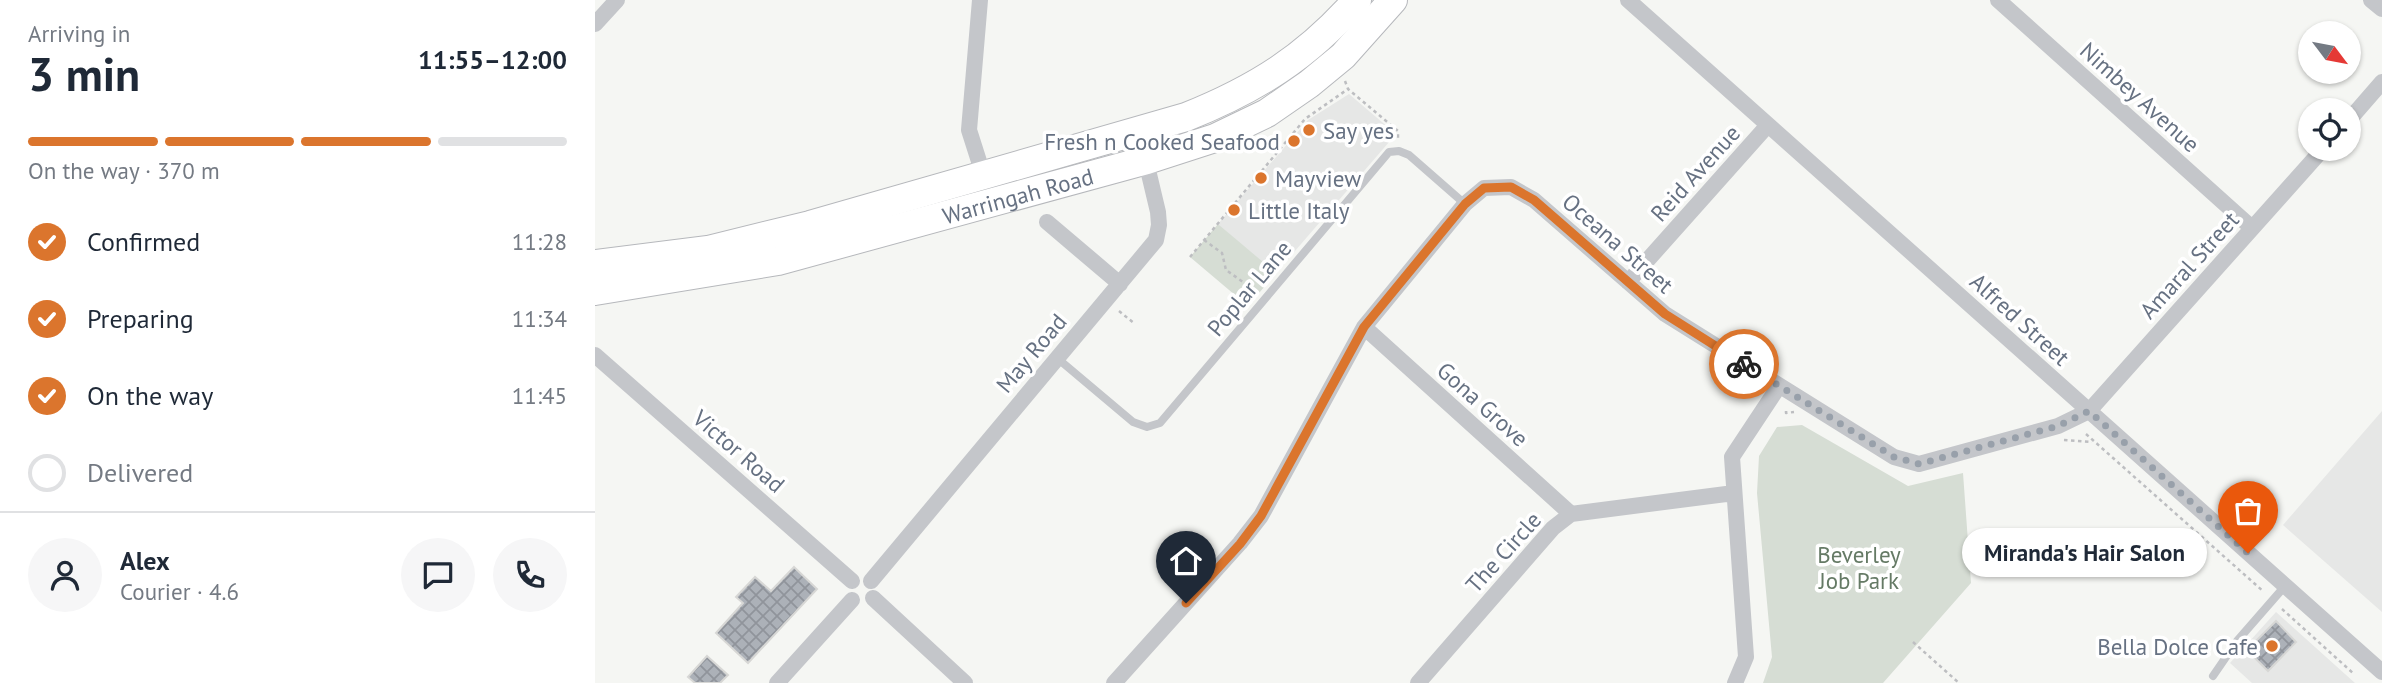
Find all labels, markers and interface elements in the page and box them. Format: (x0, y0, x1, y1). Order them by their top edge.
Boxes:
text: Arriving in (28, 19, 130, 48)
north arrow (2298, 21, 2361, 84)
map controls (2298, 21, 2361, 161)
street label: Nimbey Avenue (2074, 36, 2206, 158)
text: 11:55–12:00 (418, 43, 567, 76)
text: 3 min (28, 44, 140, 104)
button: locate (2298, 98, 2361, 161)
place label: Say yes (1323, 116, 1394, 145)
street label: Reid Avenue (1644, 119, 1746, 227)
marker: Say yes (1301, 122, 1317, 138)
place label: Fresh n Cooked Seafood (1044, 127, 1280, 156)
marker: Fresh n Cooked Seafood (1286, 133, 1302, 149)
text: On the way · 370 m (28, 156, 220, 185)
street label: Warringah Road (939, 161, 1096, 230)
place label: Mayview (1275, 164, 1361, 193)
marker: Mayview (1253, 170, 1269, 186)
street label: Oceana Street (1557, 187, 1680, 299)
place label: Little Italy (1248, 196, 1350, 225)
marker: Little Italy (1226, 202, 1242, 218)
street label: Amaral Street (2133, 205, 2245, 325)
icon: check (28, 223, 66, 261)
text: Confirmed (87, 225, 200, 258)
text: 11:28 (512, 227, 567, 256)
street label: Poplar Lane (1201, 234, 1297, 342)
street label: Alfred Street (1964, 267, 2076, 371)
icon: check (28, 300, 66, 338)
text: Preparing (87, 302, 194, 335)
text: 11:34 (512, 304, 567, 333)
street label: May Road (990, 308, 1072, 398)
courier (1709, 329, 1779, 399)
icon: bike (1725, 345, 1763, 383)
street label: Gona Grove (1431, 355, 1535, 453)
icon: check (28, 377, 66, 415)
text: On the way (87, 379, 213, 412)
text: 11:45 (512, 381, 567, 410)
street label: Victor Road (686, 403, 791, 499)
text: Delivered (87, 456, 193, 489)
pin (2218, 481, 2278, 553)
icon: bag (2229, 492, 2267, 530)
street label: The Circle (1459, 505, 1547, 599)
callout: Miranda's Hair Salon (1961, 528, 2206, 578)
pin (1156, 531, 1216, 603)
button: person (28, 538, 102, 612)
button: chat (401, 538, 475, 612)
button: phone (493, 538, 567, 612)
text: Miranda's Hair Salon (1984, 538, 2185, 567)
park label: Beverley Job Park (1817, 540, 1901, 595)
icon: home (1167, 542, 1205, 580)
text: Alex (120, 544, 170, 577)
text: Courier · 4.6 (120, 577, 239, 606)
place label: Bella Dolce Cafe (2097, 632, 2258, 661)
marker: Bella Dolce Cafe (2264, 638, 2280, 654)

